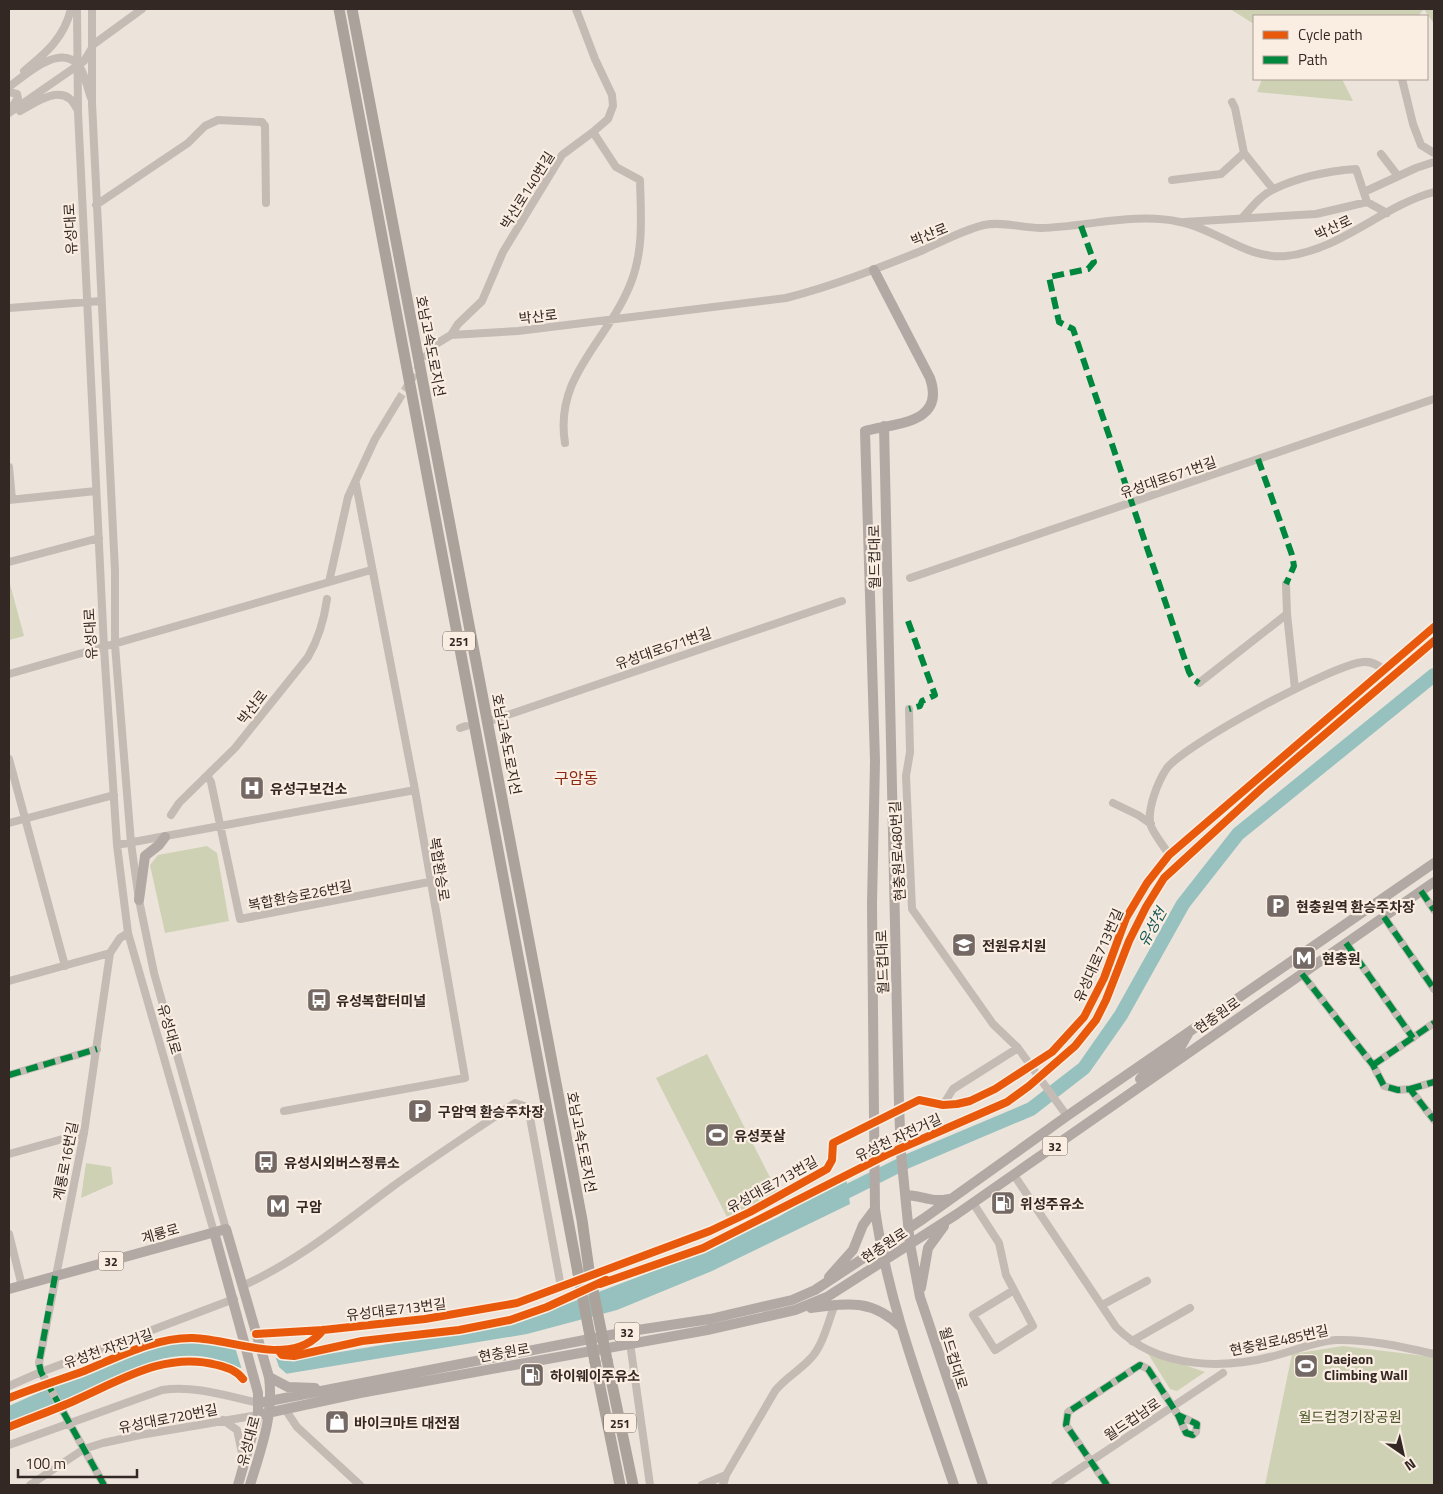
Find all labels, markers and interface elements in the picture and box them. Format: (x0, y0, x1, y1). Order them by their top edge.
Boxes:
legend (1253, 15, 1428, 80)
text: Cycle path (1298, 23, 1363, 46)
text: Path (1298, 48, 1328, 71)
street label: 박산로140번길 (495, 147, 559, 233)
street label: 유성대로 (58, 203, 82, 255)
street label: 박산로 (1311, 209, 1355, 245)
street label: 박산로 (907, 217, 951, 251)
street label: 호남고속도로지선 (411, 293, 451, 399)
street label: 박산로 (518, 304, 558, 328)
street label: 유성대로671번길 (1117, 451, 1219, 503)
street label: 월드컵대로 (863, 525, 885, 589)
street label: 유성대로 (78, 608, 102, 660)
street label: 유성대로671번길 (612, 622, 714, 674)
road number: 251 (443, 631, 475, 650)
street label: 박산로 (232, 685, 272, 729)
street label: 호남고속도로지선 (487, 691, 527, 797)
district label: 구암동 (554, 766, 598, 790)
hospital icon: 유성구보건소 (239, 775, 265, 801)
place label: 유성구보건소 (270, 778, 347, 799)
street label: 현충원로480번길 (884, 800, 910, 902)
street label: 복합환승로 (425, 836, 455, 903)
street label: 복합환승로26번길 (246, 875, 354, 915)
parking icon: 현충원역 환승주차장 (1265, 893, 1291, 919)
place label: 현충원역 환승주차장 (1296, 896, 1415, 917)
water label: 유성천 (1132, 901, 1173, 951)
street label: 유성대로713번길 (1068, 905, 1128, 1005)
street label: 월드컵대로 (870, 929, 894, 995)
school or university icon: 전원유치원 (951, 932, 977, 958)
place label: 전원유치원 (982, 935, 1046, 956)
metro station icon: 현충원 (1291, 945, 1317, 971)
place label: 현충원 (1322, 948, 1361, 969)
bus stop icon: 유성복합터미널 (306, 987, 332, 1013)
place label: 유성복합터미널 (336, 990, 426, 1011)
street label: 현충원로 (1190, 992, 1244, 1038)
street label: 유성대로 (153, 1001, 187, 1057)
street label: 호남고속도로지선 (562, 1089, 602, 1195)
parking icon: 구암역 환승주차장 (407, 1098, 433, 1124)
place label: 구암역 환승주차장 (438, 1101, 544, 1122)
street label: 유성천 자전거길 (851, 1108, 945, 1166)
street label: 계룡로16번길 (47, 1120, 83, 1202)
sports icon: 유성풋살 (704, 1122, 730, 1148)
place label: 유성풋살 (734, 1125, 786, 1146)
road number: 32 (1042, 1136, 1068, 1156)
bus stop icon: 유성시외버스정류소 (253, 1149, 279, 1175)
street label: 유성대로713번길 (723, 1150, 821, 1218)
place label: 유성시외버스정류소 (284, 1152, 400, 1173)
fuel station icon: 위성주유소 (990, 1190, 1016, 1216)
metro station icon: 구암 (265, 1193, 291, 1219)
place label: 위성주유소 (1020, 1193, 1085, 1214)
place label: 구암 (296, 1196, 322, 1217)
street label: 계룡로 (139, 1218, 182, 1248)
street label: 현충원로 (857, 1222, 911, 1268)
road number: 32 (98, 1252, 124, 1270)
street label: 유성대로713번길 (345, 1292, 447, 1326)
street label: 현충원로485번길 (1228, 1319, 1330, 1361)
road number: 32 (614, 1322, 640, 1341)
street label: 유성천 자전거길 (60, 1323, 156, 1373)
street label: 월드컵대로 (935, 1324, 973, 1392)
street label: 현충원로 (477, 1337, 531, 1367)
place label: Daejeon Climbing Wall (1324, 1348, 1408, 1385)
sports icon: Daejeon Climbing Wall (1293, 1353, 1319, 1379)
fuel station icon: 하이웨이주유소 (519, 1362, 545, 1388)
place label: 하이웨이주유소 (550, 1365, 640, 1386)
street label: 월드컵남로 (1099, 1392, 1165, 1446)
street label: 유성대로720번길 (117, 1398, 219, 1438)
park label: 월드컵경기장공원 (1298, 1406, 1402, 1427)
shop icon: 바이크마트 대전점 (324, 1409, 350, 1435)
place label: 바이크마트 대전점 (354, 1412, 460, 1433)
street label: 유성대로 (231, 1413, 265, 1469)
road number: 251 (604, 1414, 636, 1432)
north arrow (1378, 1429, 1428, 1479)
scale bar (18, 1446, 136, 1478)
text: 100 m (25, 1452, 66, 1475)
text: N (1401, 1454, 1420, 1477)

